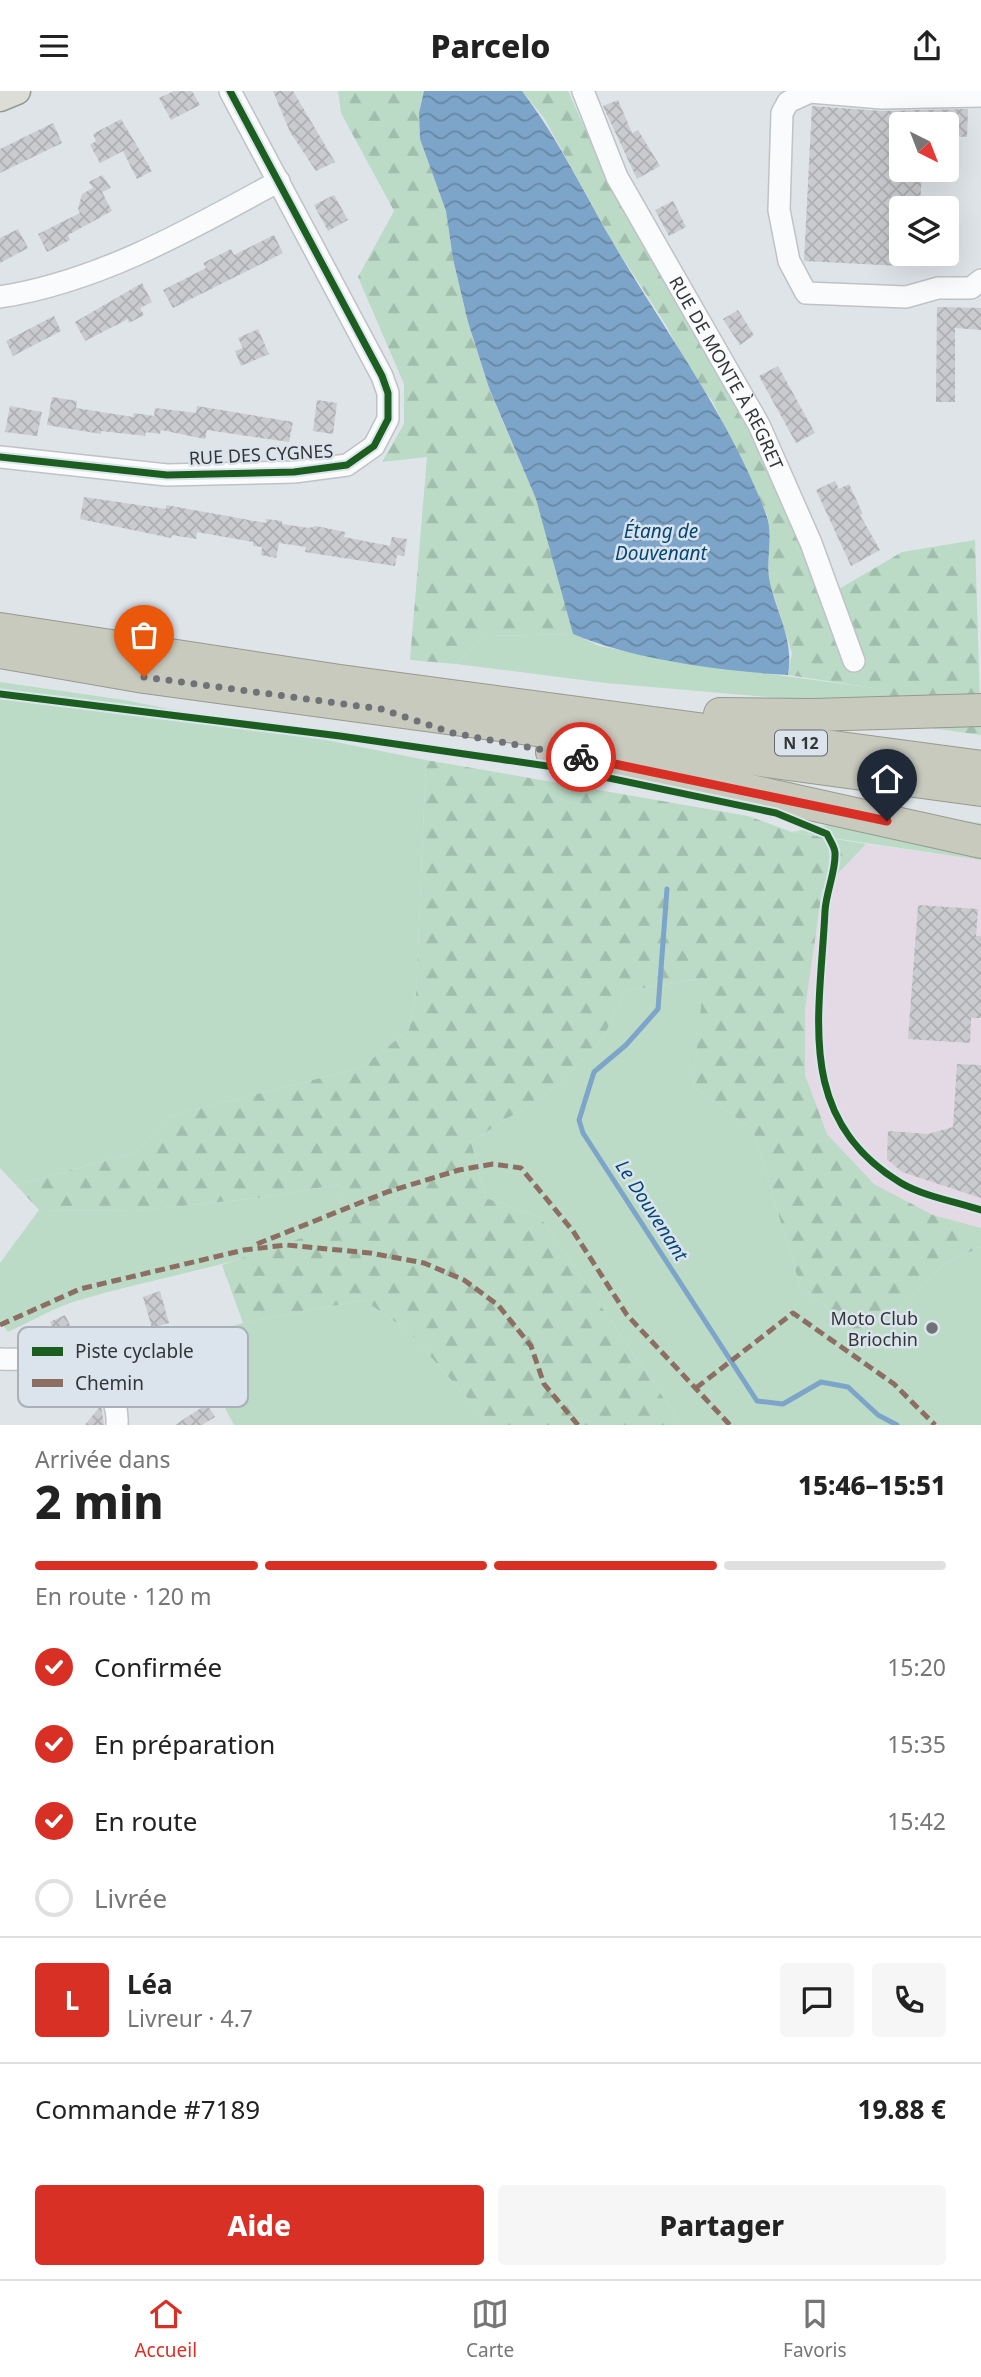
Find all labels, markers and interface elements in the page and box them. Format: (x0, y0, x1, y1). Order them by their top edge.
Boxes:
text: Parcelo (431, 24, 550, 67)
icon: menu (35, 27, 73, 65)
icon: share (908, 27, 946, 65)
north arrow (889, 112, 959, 182)
map controls (889, 112, 959, 266)
button: layers (889, 196, 959, 266)
street label: RUE DE MONTE À REGRET (664, 272, 789, 473)
street label: RUE DES CYGNES (188, 438, 334, 470)
water label: Étang de Douvenant (615, 518, 708, 566)
pin (114, 605, 174, 677)
icon: bag (125, 616, 163, 654)
courier (546, 722, 616, 792)
road number: N 12 (775, 730, 827, 755)
icon: bike (562, 738, 600, 776)
pin (857, 749, 917, 821)
icon: home (868, 760, 906, 798)
water label: Le Douvenant (610, 1155, 695, 1266)
place label: Moto Club Briochin (831, 1306, 918, 1351)
marker: Moto Club Briochin (924, 1320, 940, 1336)
legend (18, 1327, 248, 1407)
text: Piste cyclable (75, 1338, 194, 1364)
text: Chemin (75, 1370, 144, 1396)
text: Arrivée dans (35, 1443, 171, 1475)
text: 15:46–15:51 (798, 1467, 946, 1503)
text: 2 min (35, 1470, 164, 1532)
text: En route · 120 m (35, 1580, 212, 1612)
icon: check (35, 1648, 73, 1686)
text: Confirmée (94, 1649, 222, 1685)
text: 15:20 (887, 1651, 946, 1683)
icon: check (35, 1725, 73, 1763)
text: En préparation (94, 1726, 275, 1762)
text: 15:35 (887, 1728, 946, 1760)
icon: check (35, 1802, 73, 1840)
text: En route (94, 1803, 197, 1839)
text: 15:42 (887, 1805, 946, 1837)
text: Livrée (94, 1880, 167, 1916)
button: chat (780, 1963, 854, 2037)
button: phone (872, 1963, 946, 2037)
text: Léa (127, 1966, 173, 2002)
text: L (65, 1982, 79, 2018)
text: Livreur · 4.7 (127, 2002, 253, 2034)
text: Commande #7189 (35, 2091, 260, 2127)
text: 19.88 € (858, 2091, 946, 2127)
button: Aide (35, 2185, 484, 2265)
button: Partager (498, 2185, 946, 2265)
tab: Accueil (134, 2295, 197, 2363)
tab: Carte (466, 2295, 514, 2363)
tab: Favoris (783, 2295, 847, 2363)

